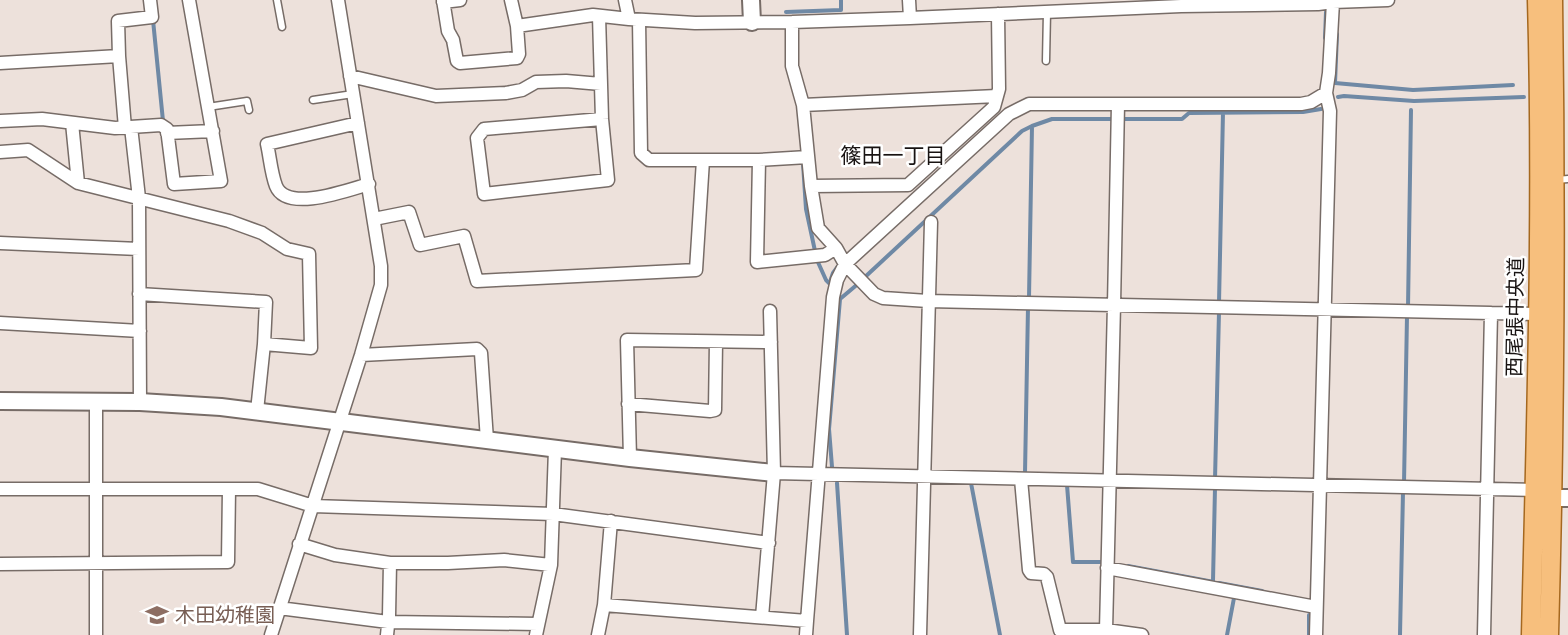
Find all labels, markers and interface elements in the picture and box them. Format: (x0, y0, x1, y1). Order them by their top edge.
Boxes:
district label: 篠田一丁目 (841, 142, 946, 169)
street label: 西尾張中央道 (1501, 257, 1529, 377)
school or university icon: 木田幼稚園 (144, 602, 170, 628)
place label: 木田幼稚園 (175, 602, 275, 628)

